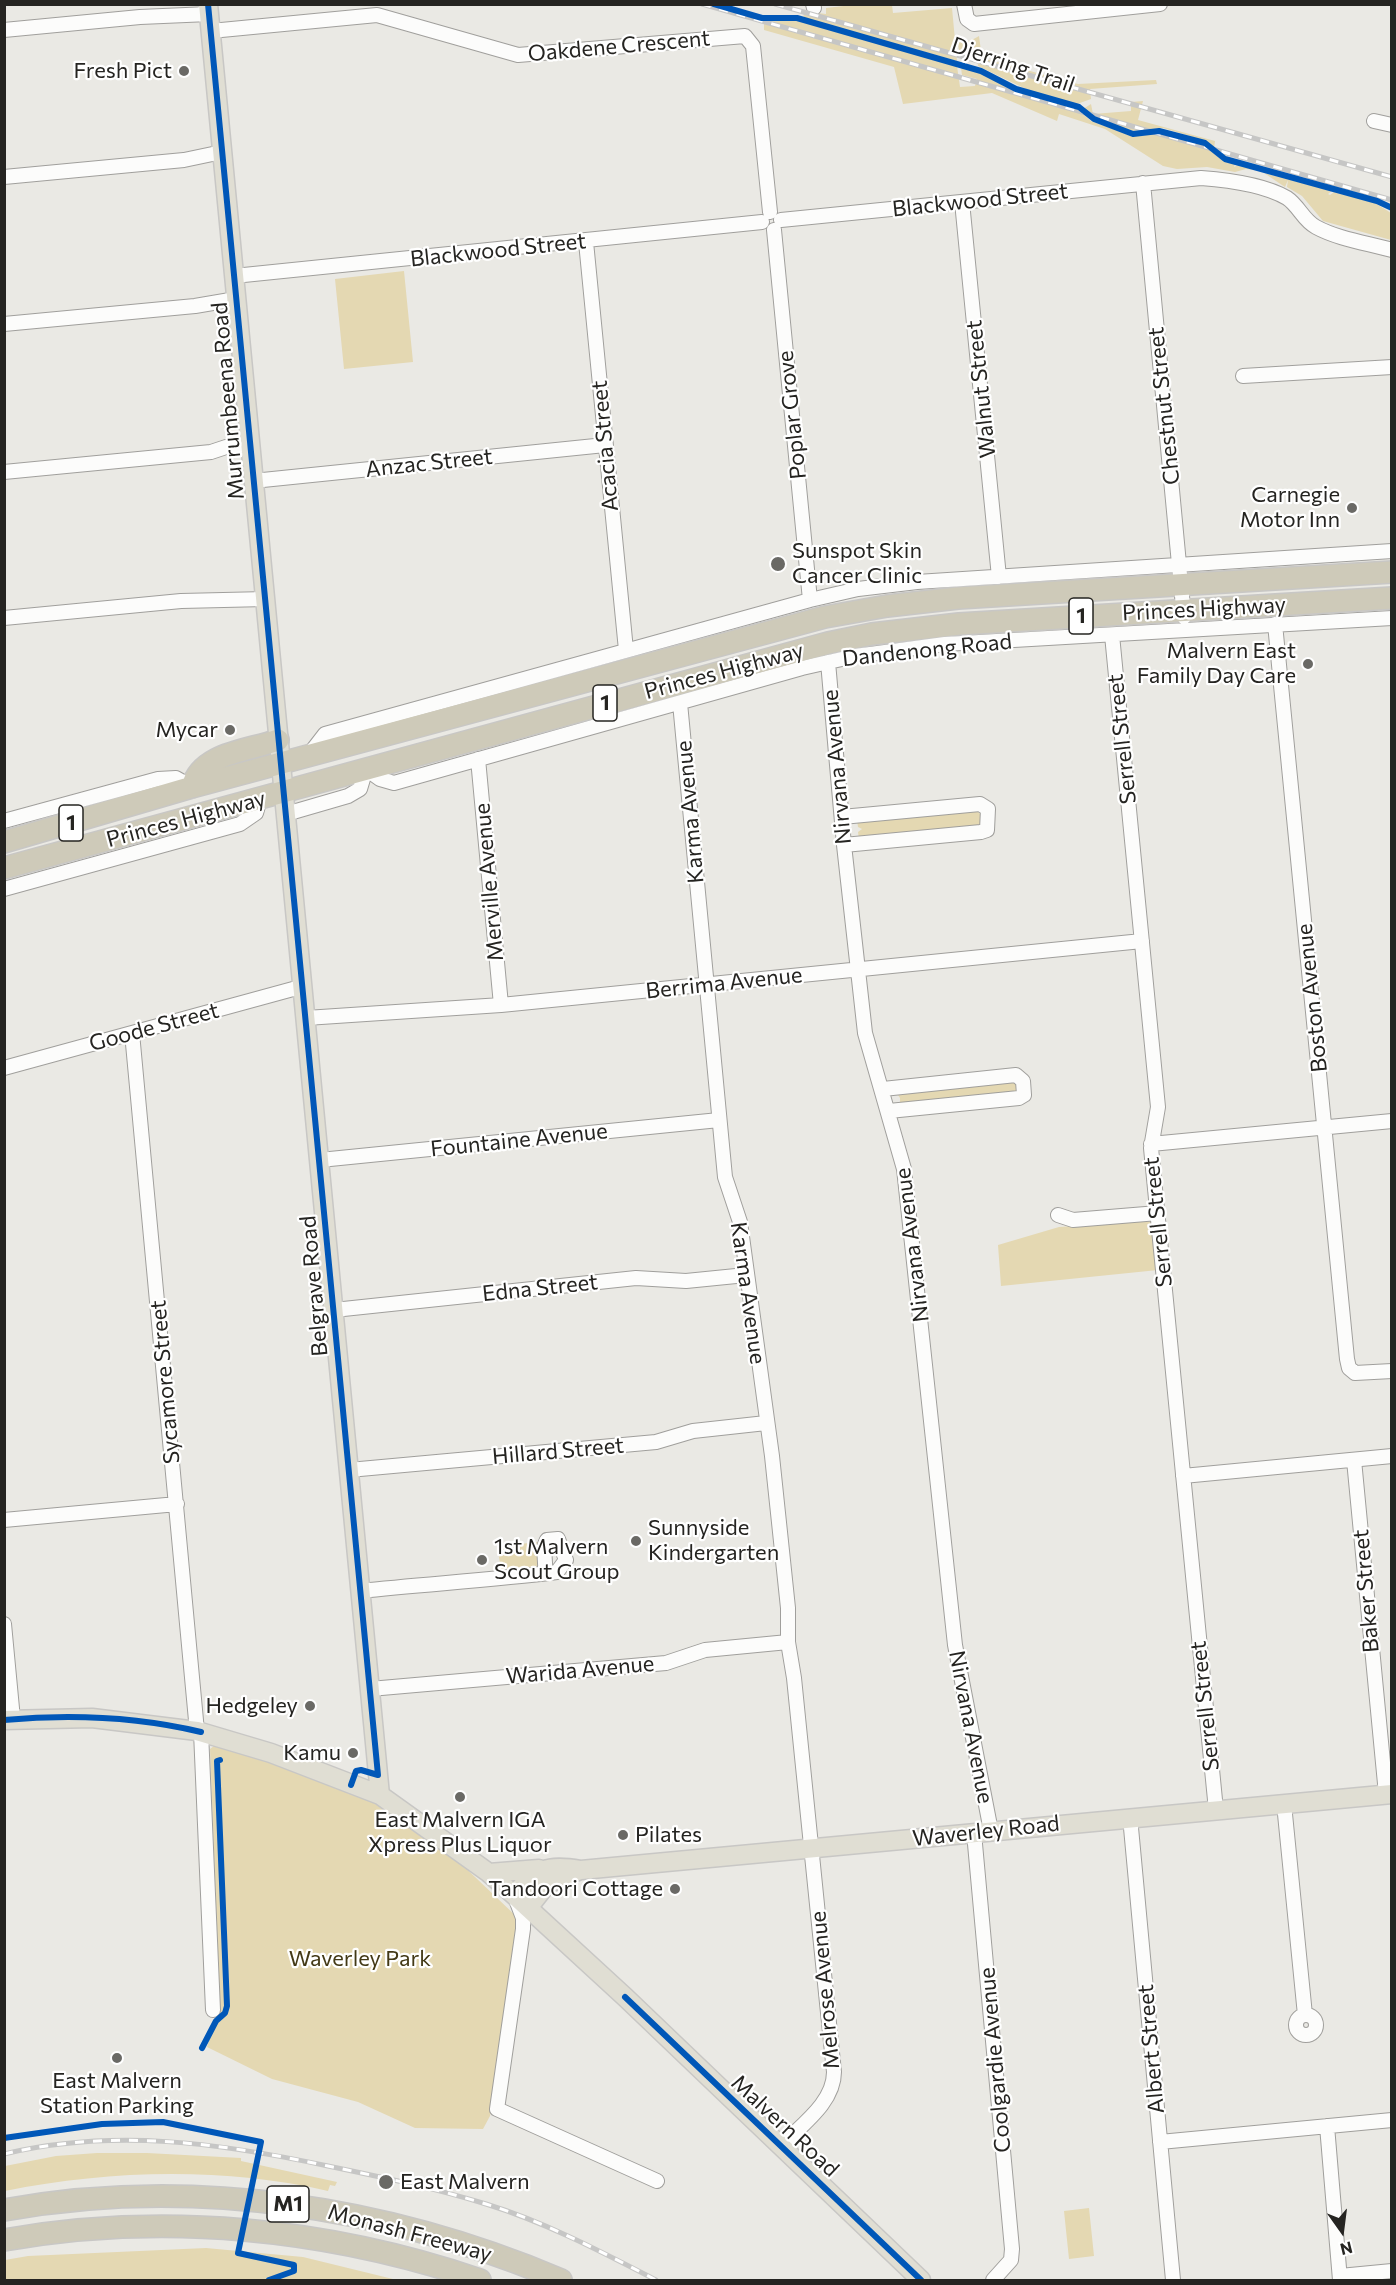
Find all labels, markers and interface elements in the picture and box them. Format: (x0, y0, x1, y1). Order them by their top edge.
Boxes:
street label: Oakdene Crescent (527, 25, 711, 67)
street label: Djerring Trail (948, 32, 1078, 98)
place label: Fresh Pict (74, 58, 172, 84)
marker: Fresh Pict (177, 64, 191, 78)
street label: Blackwood Street (891, 178, 1069, 222)
street label: Blackwood Street (409, 228, 587, 272)
street label: Murrumbeena Road (206, 301, 250, 501)
street label: Walnut Street (961, 319, 1001, 459)
street label: Chestnut Street (1143, 326, 1185, 486)
street label: Poplar Grove (772, 349, 812, 481)
street label: Acacia Street (586, 379, 624, 513)
street label: Anzac Street (364, 443, 494, 483)
place label: Carnegie Motor Inn (1240, 482, 1340, 534)
marker: Carnegie Motor Inn (1345, 501, 1359, 515)
place label: Sunspot Skin Cancer Clinic (792, 538, 922, 590)
marker: Sunspot Skin Cancer Clinic (769, 555, 787, 573)
street label: Princes Highway (1121, 592, 1287, 626)
road number: 1 (1069, 598, 1093, 634)
street label: Dandenong Road (841, 628, 1013, 672)
street label: Princes Highway (641, 637, 807, 705)
place label: Malvern East Family Day Care (1137, 638, 1296, 690)
marker: Malvern East Family Day Care (1301, 657, 1315, 671)
street label: Serrell Street (1102, 673, 1142, 805)
road number: 1 (593, 685, 617, 721)
street label: Nirvana Avenue (817, 689, 857, 845)
place label: Mycar (155, 717, 218, 743)
marker: Mycar (223, 723, 237, 737)
street label: Karma Avenue (671, 739, 709, 885)
street label: Princes Highway (103, 785, 269, 853)
street label: Merville Avenue (469, 802, 509, 962)
road number: 1 (59, 805, 83, 841)
street label: Boston Avenue (1291, 922, 1333, 1074)
street label: Berrima Avenue (644, 962, 804, 1004)
street label: Goode Street (86, 997, 222, 1057)
street label: Fountaine Avenue (429, 1118, 609, 1162)
street label: Serrell Street (1138, 1156, 1178, 1288)
street label: Nirvana Avenue (889, 1166, 935, 1324)
street label: Belgrave Road (295, 1215, 333, 1357)
street label: Karma Avenue (725, 1220, 771, 1366)
street label: Edna Street (481, 1269, 599, 1307)
street label: Sycamore Street (145, 1299, 185, 1465)
street label: Hillard Street (491, 1432, 625, 1470)
place label: Sunnyside Kindergarten (648, 1515, 779, 1566)
street label: Baker Street (1347, 1528, 1385, 1654)
place label: 1st Malvern Scout Group (494, 1534, 619, 1586)
marker: Sunnyside Kindergarten (629, 1534, 643, 1548)
marker: 1st Malvern Scout Group (475, 1553, 489, 1567)
street label: Serrell Street (1185, 1640, 1225, 1772)
street label: Nirvana Avenue (943, 1648, 999, 1806)
street label: Warida Avenue (505, 1650, 655, 1690)
place label: Hedgeley (206, 1693, 298, 1719)
marker: Hedgeley (303, 1699, 317, 1713)
place label: Kamu (283, 1740, 341, 1766)
marker: Kamu (346, 1746, 360, 1760)
marker: East Malvern IGA Xpress Plus Liquor (453, 1790, 467, 1804)
place label: East Malvern IGA Xpress Plus Liquor (368, 1807, 552, 1858)
street label: Waverley Road (911, 1810, 1061, 1852)
place label: Pilates (635, 1822, 702, 1848)
marker: Pilates (616, 1828, 630, 1842)
place label: Tandoori Cottage (488, 1876, 663, 1902)
marker: Tandoori Cottage (668, 1882, 682, 1896)
street label: Melrose Avenue (805, 1910, 845, 2070)
park label: Waverley Park (289, 1946, 431, 1972)
street label: Coolgardie Avenue (974, 1966, 1016, 2154)
street label: Albert Street (1132, 1983, 1170, 2115)
marker: East Malvern Station Parking (110, 2051, 124, 2065)
place label: East Malvern Station Parking (40, 2068, 194, 2120)
street label: Malvern Road (726, 2069, 844, 2183)
place label: East Malvern (400, 2169, 530, 2195)
marker: East Malvern (377, 2173, 395, 2191)
road number: M1 (267, 2186, 309, 2222)
street label: Monash Freeway (325, 2198, 495, 2268)
north arrow (1312, 2201, 1372, 2261)
text: N (1338, 2238, 1355, 2260)

